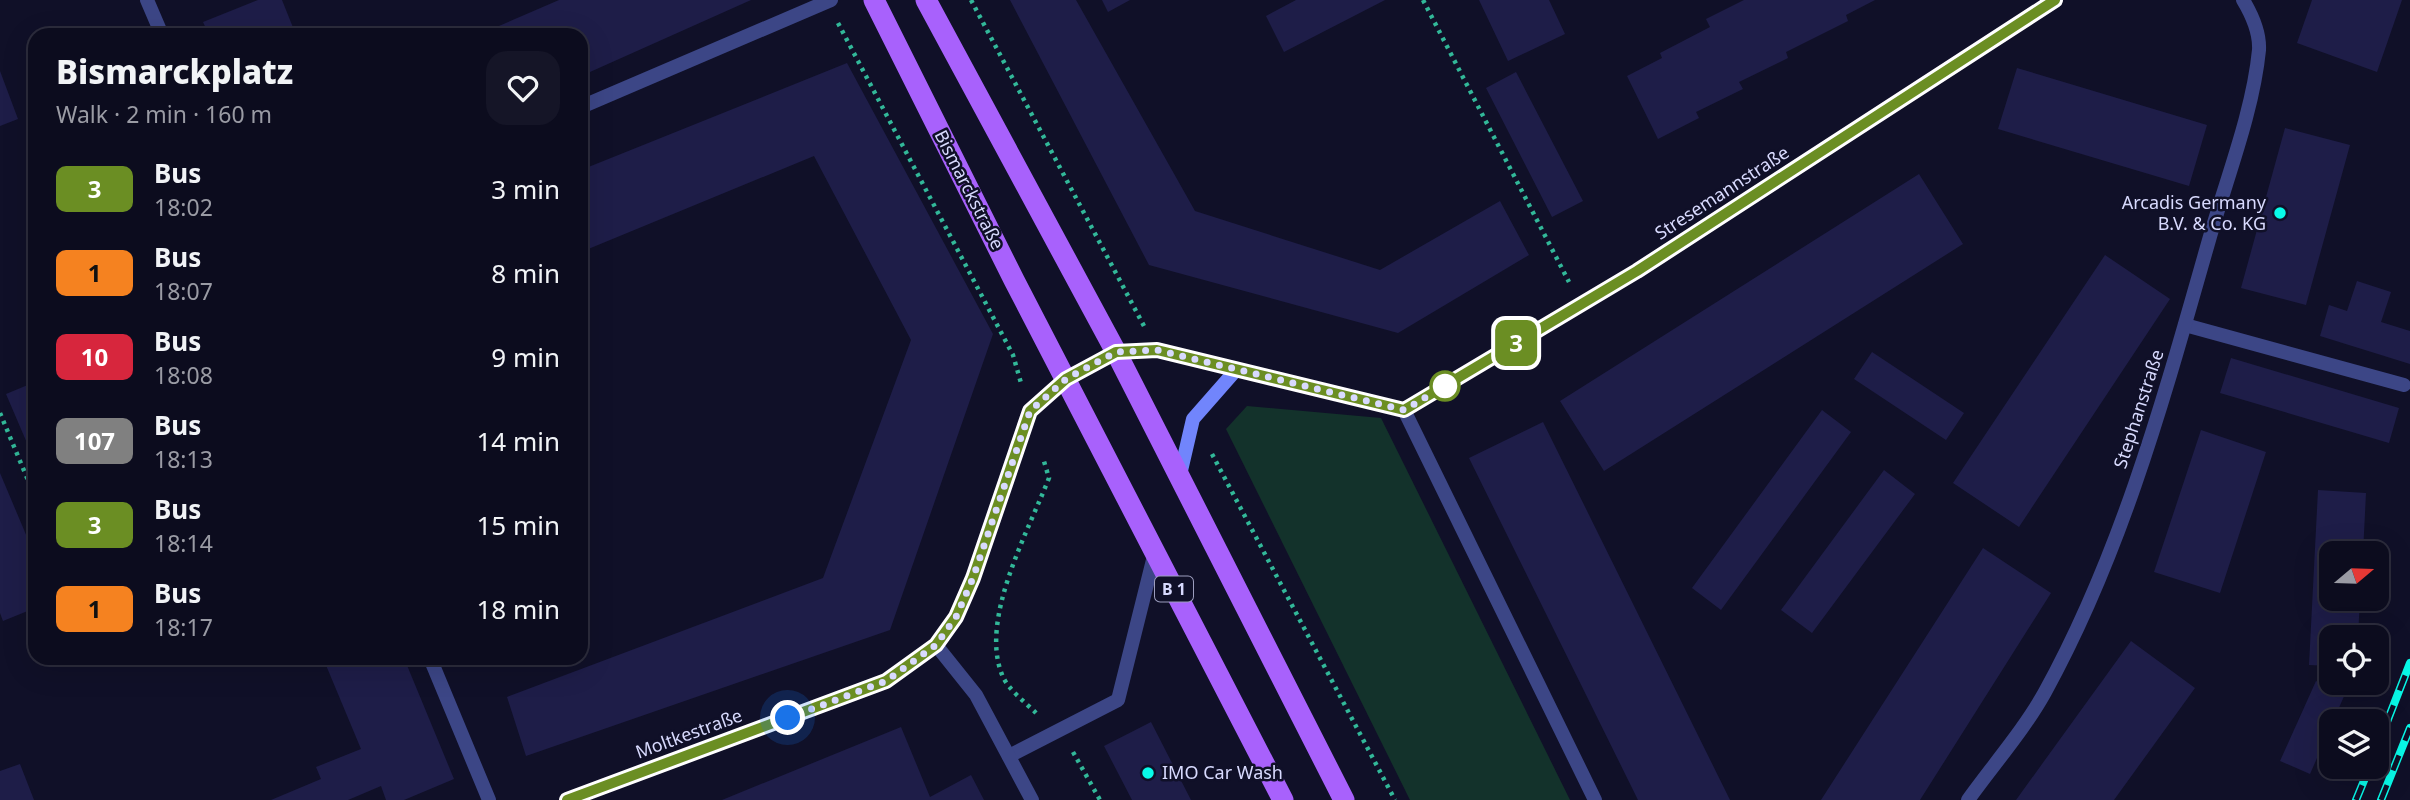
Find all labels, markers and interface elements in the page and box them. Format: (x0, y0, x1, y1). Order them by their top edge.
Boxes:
text: Bismarckplatz (56, 49, 293, 94)
button: heart (486, 51, 560, 125)
text: Walk · 2 min · 160 m (56, 98, 272, 130)
street label: Bismarckstraße (929, 126, 1010, 253)
street label: Stresemannstraße (1650, 140, 1793, 245)
text: Bus (154, 155, 201, 191)
text: 3 min (491, 171, 560, 207)
text: 3 (88, 172, 101, 205)
place label: Arcadis Germany B.V. & Co. KG (2122, 190, 2267, 235)
text: 18:02 (154, 191, 213, 223)
marker: Arcadis Germany B.V. & Co. KG (2272, 205, 2288, 221)
text: Bus (154, 239, 201, 275)
text: 8 min (491, 255, 560, 291)
text: 1 (88, 256, 101, 289)
text: 18:07 (154, 275, 213, 307)
line badge: 3 (1493, 320, 1539, 366)
text: Bus (154, 323, 201, 359)
text: 3 (1509, 326, 1523, 359)
text: 9 min (491, 339, 560, 375)
text: 10 (81, 340, 108, 373)
street label: Stephanstraße (2108, 346, 2169, 471)
text: 18:08 (154, 359, 213, 391)
unlabelled marker (1430, 371, 1460, 401)
text: Bus (154, 407, 201, 443)
text: 14 min (476, 423, 560, 459)
text: 107 (74, 424, 115, 457)
text: 18:13 (154, 443, 213, 475)
text: Bus (154, 491, 201, 527)
text: 15 min (476, 507, 560, 543)
text: 3 (88, 508, 101, 541)
text: 18:14 (154, 527, 213, 559)
north arrow (2319, 541, 2389, 611)
map controls (2319, 541, 2389, 779)
text: Bus (154, 575, 201, 611)
road number: B 1 (1155, 576, 1193, 602)
text: 18 min (476, 591, 560, 627)
text: 1 (88, 592, 101, 625)
text: 18:17 (154, 611, 213, 643)
button: locate (2319, 625, 2389, 695)
your location (770, 700, 805, 735)
street label: Moltkestraße (632, 703, 745, 763)
button: layers (2319, 709, 2389, 779)
place label: IMO Car Wash (1162, 760, 1283, 784)
marker: IMO Car Wash (1140, 765, 1156, 781)

